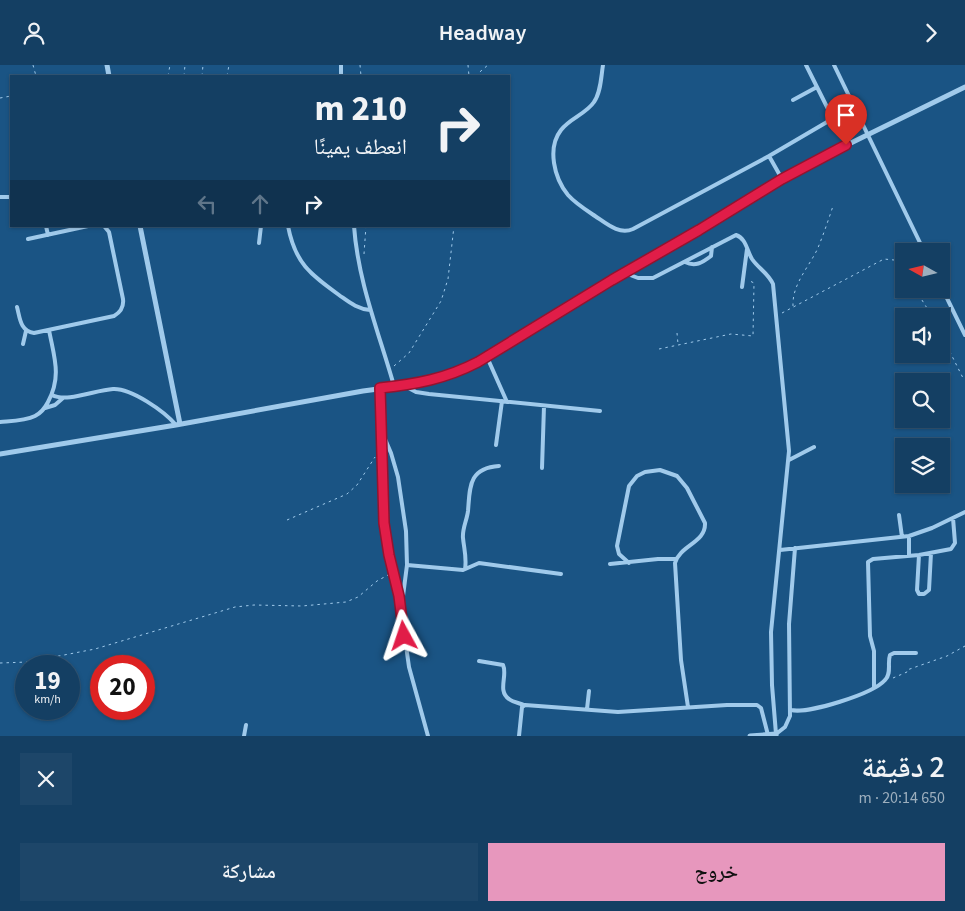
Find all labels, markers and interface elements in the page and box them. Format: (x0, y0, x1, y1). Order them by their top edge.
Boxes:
text: Headway (439, 17, 526, 49)
icon: person (20, 19, 48, 47)
icon: forward (917, 19, 945, 47)
text: 210 m (315, 84, 407, 134)
pin (825, 94, 867, 145)
icon: right (425, 95, 490, 160)
icon: arrive (832, 101, 860, 129)
text: انعطف يمينًا (314, 131, 407, 163)
icon: left (193, 190, 221, 218)
icon: ahead (246, 190, 274, 218)
icon: right (299, 190, 327, 218)
north arrow (895, 243, 950, 297)
map controls (895, 243, 950, 493)
button: sound (895, 308, 950, 363)
button: search (895, 373, 950, 428)
button: layers (895, 438, 950, 493)
position arrow (377, 609, 429, 661)
speed limit sign: 20 (90, 655, 155, 720)
text: 19 (34, 663, 61, 699)
text: km/h (34, 691, 61, 708)
text: 2 دقيقة (861, 746, 945, 789)
button: close (20, 753, 72, 805)
text: 650 m · 20:14 (858, 787, 945, 809)
button: مشاركة (20, 843, 478, 901)
button: خروج (488, 843, 945, 901)

